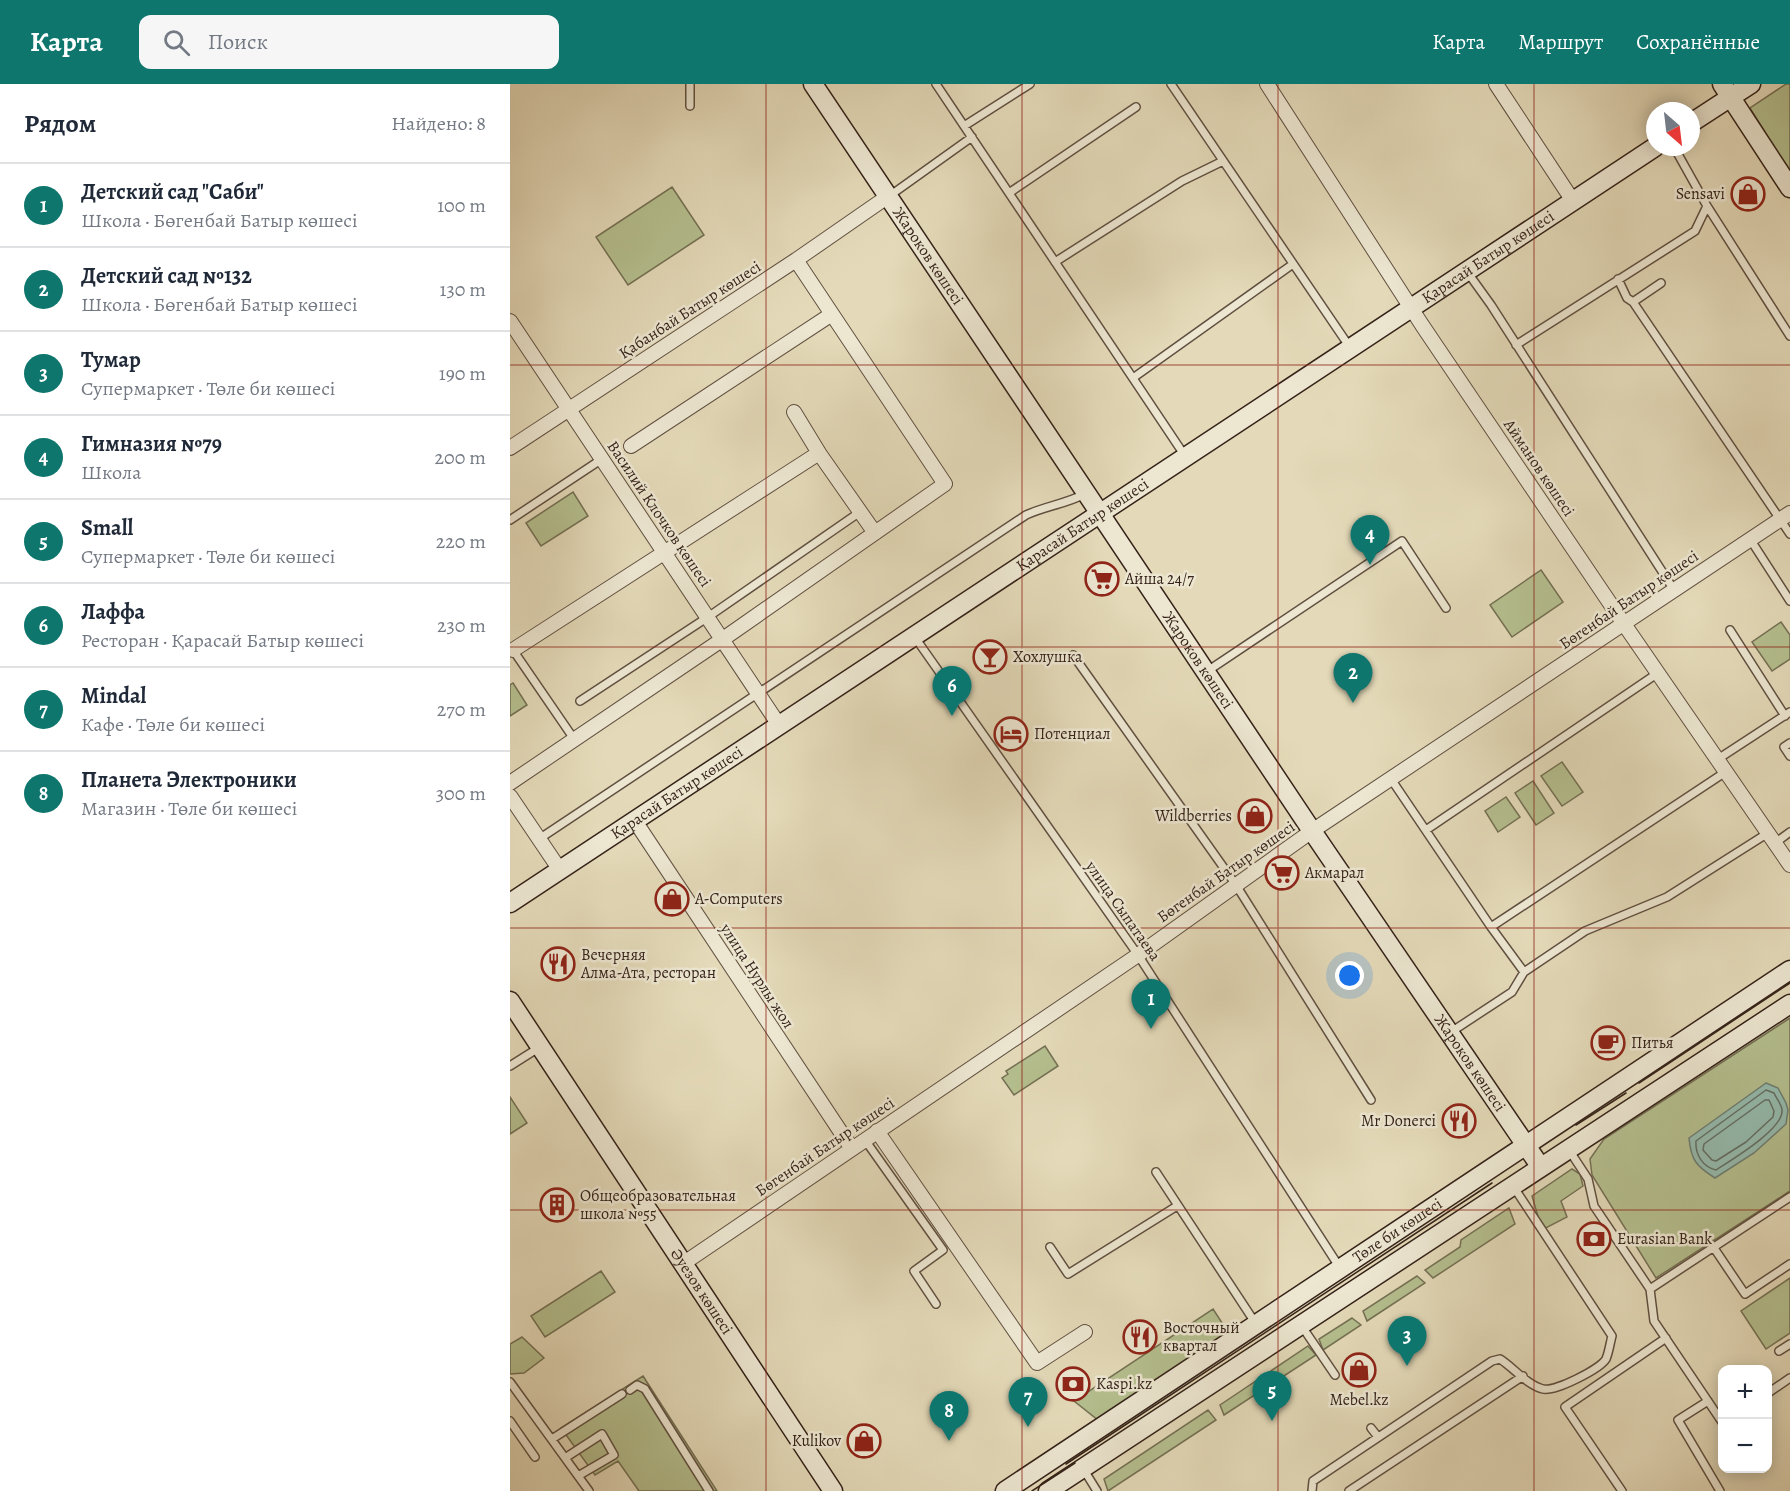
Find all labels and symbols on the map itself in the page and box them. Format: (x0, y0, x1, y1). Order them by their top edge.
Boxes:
north arrow (1646, 102, 1700, 156)
shop icon: Sensavi (1730, 176, 1766, 212)
place label: Sensavi (1676, 183, 1725, 205)
street label: Жароков көшесі (887, 203, 969, 309)
street label: Қарасай Батыр көшесі (1418, 205, 1559, 309)
street label: Қабанбай Батыр көшесі (615, 256, 765, 364)
street label: Айманов көшесі (1498, 414, 1580, 521)
street label: Василий Клочков көшесі (602, 437, 716, 591)
street label: Қарасай Батыр көшесі (1012, 473, 1153, 577)
pin: 4 (1350, 516, 1390, 565)
street label: Бөгенбай Батыр көшесі (1555, 545, 1703, 655)
supermarket icon: Айша 24/7 (1084, 561, 1120, 597)
place label: Айша 24/7 (1124, 568, 1194, 590)
street label: Жароков көшесі (1157, 607, 1239, 713)
bar icon: Хохлушка (972, 639, 1008, 675)
place label: Хохлушка (1013, 646, 1083, 668)
pin: 2 (1334, 654, 1372, 703)
pin: 6 (932, 666, 972, 716)
hotel icon: Потенциал (993, 716, 1029, 752)
place label: Потенциал (1034, 723, 1110, 745)
street label: Қарасай Батыр көшесі (606, 741, 747, 845)
shop icon: Wildberries (1237, 798, 1273, 834)
place label: Wildberries (1154, 805, 1232, 827)
street label: Бөгенбай Батыр көшесі (1153, 816, 1299, 928)
supermarket icon: Акмарал (1264, 855, 1300, 891)
street label: улица Сыпатаева (1080, 856, 1166, 966)
place label: Акмарал (1304, 862, 1364, 884)
shop icon: A-Computers (654, 881, 690, 917)
place label: A-Computers (694, 888, 783, 910)
street label: улица Нурлы жол (714, 919, 799, 1033)
place label: Вечерняя Алма-Ата, ресторан (580, 944, 716, 984)
restaurant icon: Вечерняя Алма-Ата, ресторан (540, 946, 576, 982)
your location (1335, 961, 1364, 990)
pin: 1 (1132, 980, 1170, 1029)
street label: Жароков көшесі (1429, 1010, 1511, 1116)
cafe icon: Питья (1590, 1025, 1626, 1061)
place label: Питья (1631, 1032, 1674, 1054)
street label: Бөгенбай Батыр көшесі (751, 1092, 899, 1202)
restaurant icon: Mr Donerci (1441, 1103, 1477, 1139)
place label: Mr Donerci (1361, 1110, 1436, 1132)
place label: Общеобразовательная школа №55 (580, 1185, 736, 1225)
building icon: Общеобразовательная школа №55 (539, 1187, 575, 1223)
street label: Төле би көшесі (1348, 1193, 1447, 1268)
bank icon: Eurasian Bank (1576, 1221, 1612, 1257)
place label: Eurasian Bank (1617, 1228, 1712, 1250)
street label: Әуезов көшесі (665, 1244, 738, 1339)
pin: 3 (1388, 1316, 1426, 1366)
place label: Восточный квартал (1163, 1317, 1240, 1357)
restaurant icon: Восточный квартал (1122, 1319, 1158, 1355)
shop icon: Mebel.kz (1341, 1352, 1377, 1388)
bank icon: Kaspi.kz (1055, 1366, 1091, 1402)
pin: 5 (1252, 1372, 1292, 1421)
place label: Kaspi.kz (1096, 1373, 1152, 1395)
pin: 7 (1008, 1378, 1048, 1427)
place label: Mebel.kz (1329, 1389, 1389, 1411)
pin: 8 (930, 1392, 968, 1441)
shop icon: Kulikov (846, 1423, 882, 1459)
place label: Kulikov (792, 1430, 842, 1452)

